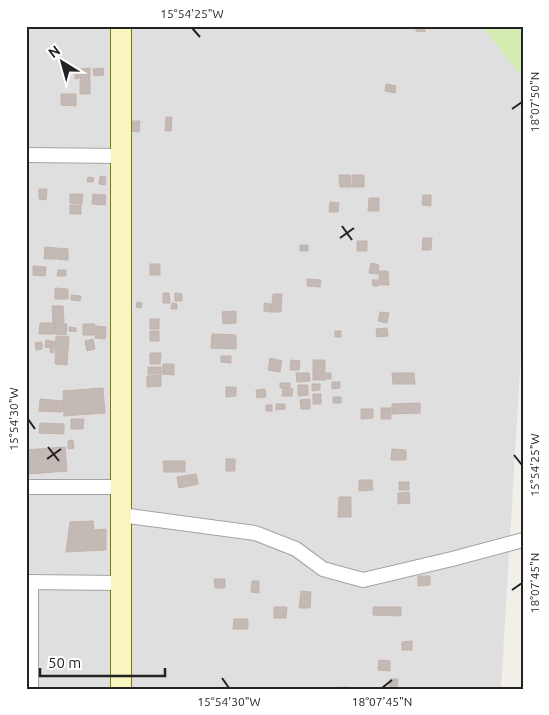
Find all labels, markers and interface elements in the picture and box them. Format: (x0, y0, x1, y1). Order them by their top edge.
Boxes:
text: 15°54'25"W (160, 7, 224, 20)
north arrow (38, 38, 88, 88)
text: N (45, 42, 63, 61)
text: 18°07'50"N (528, 72, 541, 132)
text: 15°54'30"W (7, 387, 20, 451)
text: 15°54'25"W (528, 433, 541, 497)
text: 18°07'45"N (528, 553, 541, 613)
scale bar (40, 645, 165, 677)
text: 50 m (48, 654, 81, 671)
text: 15°54'30"W (197, 695, 261, 708)
text: 18°07'45"N (352, 695, 412, 708)

